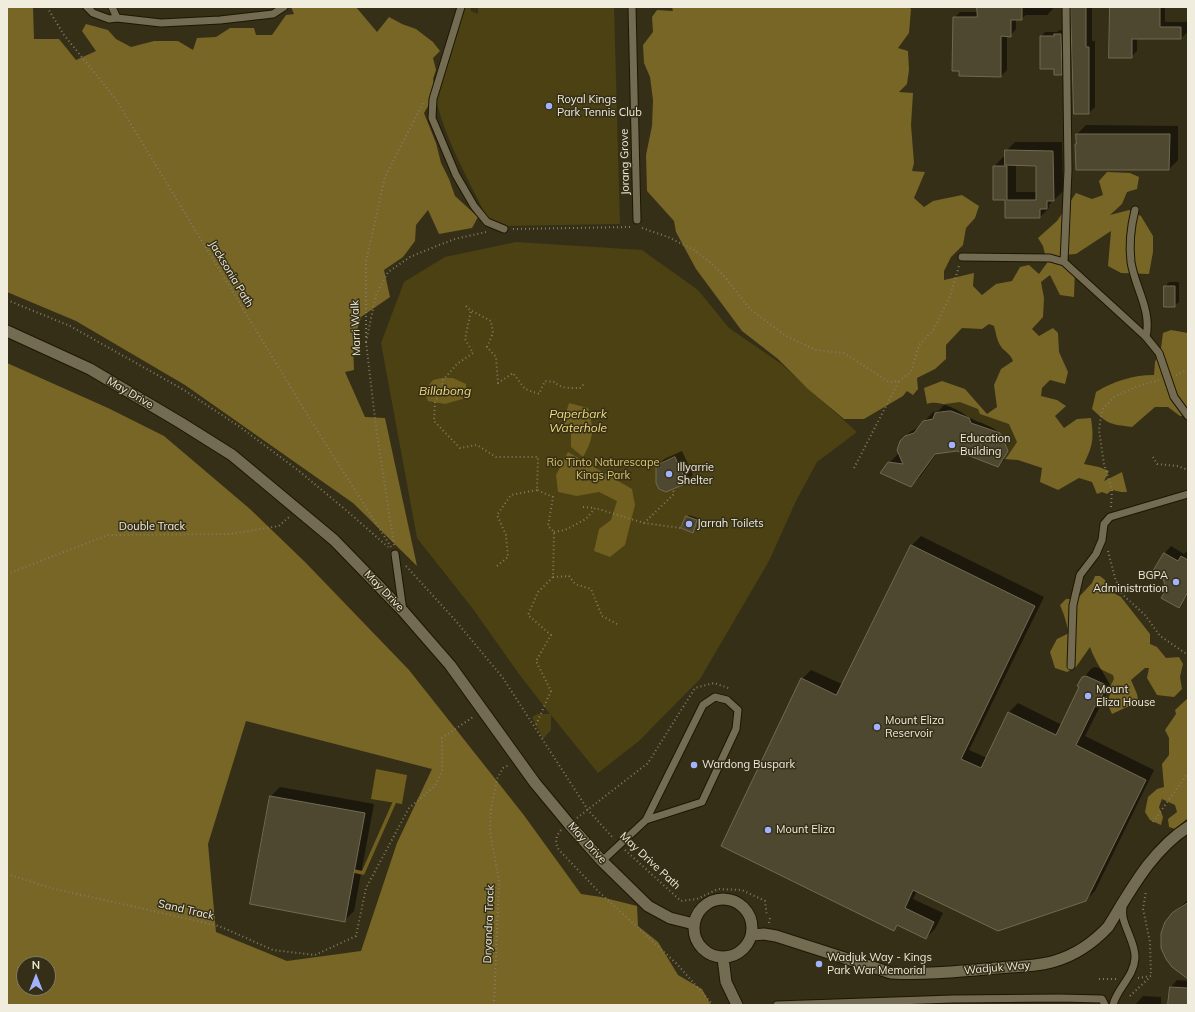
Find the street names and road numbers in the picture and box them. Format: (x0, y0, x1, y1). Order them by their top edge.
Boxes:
street label: Jorang Grove (618, 129, 632, 195)
street label: Jacksonia Path (206, 238, 256, 310)
street label: Marri Walk (348, 300, 364, 356)
street label: May Drive (105, 374, 155, 412)
street label: Double Track (119, 520, 185, 534)
street label: May Drive (361, 568, 407, 614)
street label: May Drive (565, 820, 609, 866)
street label: May Drive Path (617, 830, 683, 892)
street label: Dryandra Track (481, 884, 497, 964)
street label: Sand Track (157, 897, 215, 923)
street label: Wadjuk Way (963, 959, 1031, 977)

